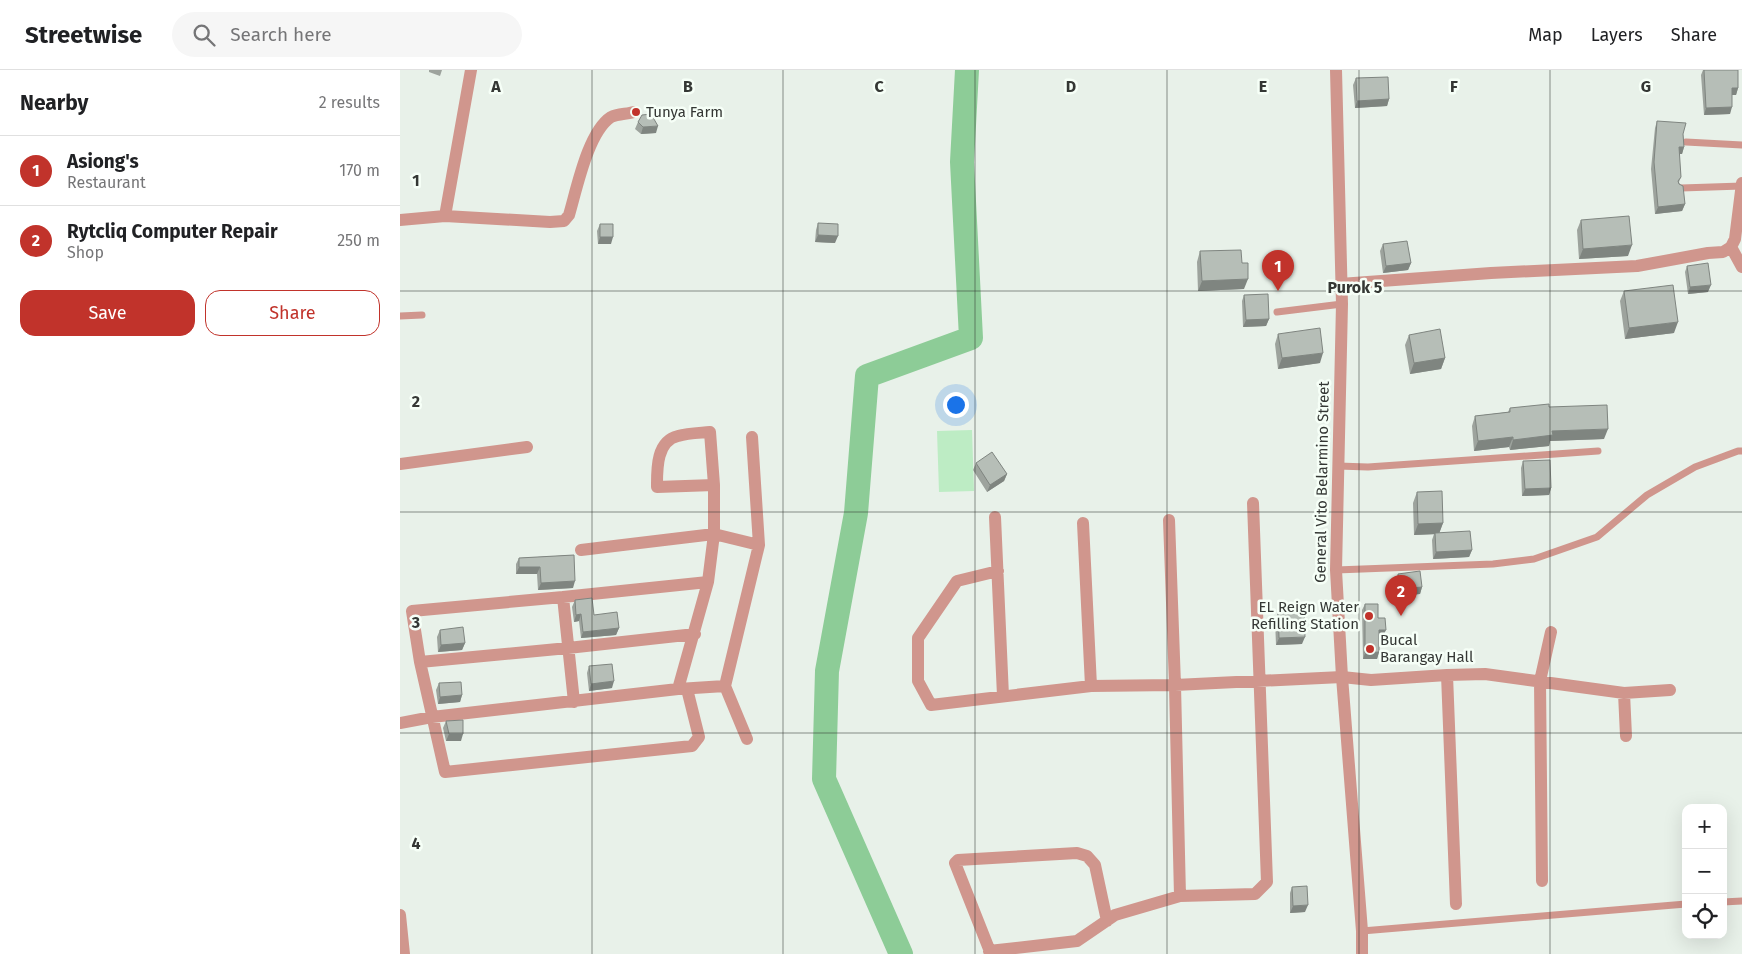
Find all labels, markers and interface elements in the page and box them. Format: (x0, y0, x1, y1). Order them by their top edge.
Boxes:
search box (172, 12, 522, 57)
text: Streetwise (25, 21, 142, 49)
icon: search (190, 21, 218, 49)
text: Search here (230, 23, 332, 46)
text: Map (1528, 24, 1563, 46)
text: Layers (1591, 24, 1643, 46)
text: Share (1671, 24, 1717, 46)
text: A (490, 77, 501, 96)
text: B (683, 77, 693, 96)
text: C (874, 77, 884, 96)
text: D (1066, 77, 1076, 96)
text: E (1259, 77, 1267, 96)
text: F (1450, 77, 1458, 96)
text: G (1641, 77, 1651, 96)
text: Nearby (20, 90, 88, 116)
text: 2 results (319, 93, 380, 112)
place label: Tunya Farm (646, 103, 723, 121)
marker: Tunya Farm (630, 106, 642, 118)
text: Asiong's (67, 150, 139, 173)
text: 1 (32, 161, 40, 180)
text: 170 m (339, 161, 380, 180)
text: 1 (412, 171, 420, 190)
text: Restaurant (67, 173, 146, 192)
text: Rytcliq Computer Repair (67, 220, 278, 243)
text: 2 (32, 231, 40, 250)
text: 250 m (337, 231, 380, 250)
text: Shop (67, 243, 104, 262)
pin: 1 (1262, 250, 1294, 291)
district label: Purok 5 (1328, 278, 1383, 297)
button: Save (20, 290, 195, 336)
button: Share (205, 290, 380, 336)
street label: General Vito Belarmino Street (1311, 380, 1333, 583)
text: 2 (412, 392, 420, 411)
your location (943, 392, 969, 418)
pin: 2 (1385, 575, 1417, 616)
place label: EL Reign Water Refilling Station (1251, 598, 1359, 633)
marker: EL Reign Water Refilling Station (1363, 610, 1375, 622)
text: 3 (411, 613, 420, 632)
place label: Bucal Barangay Hall (1380, 631, 1474, 666)
marker: Bucal Barangay Hall (1364, 643, 1376, 655)
map controls (1682, 804, 1727, 939)
button: + (1682, 804, 1727, 849)
text: 4 (411, 834, 421, 853)
button: − (1682, 849, 1727, 894)
button: locate (1682, 894, 1727, 939)

